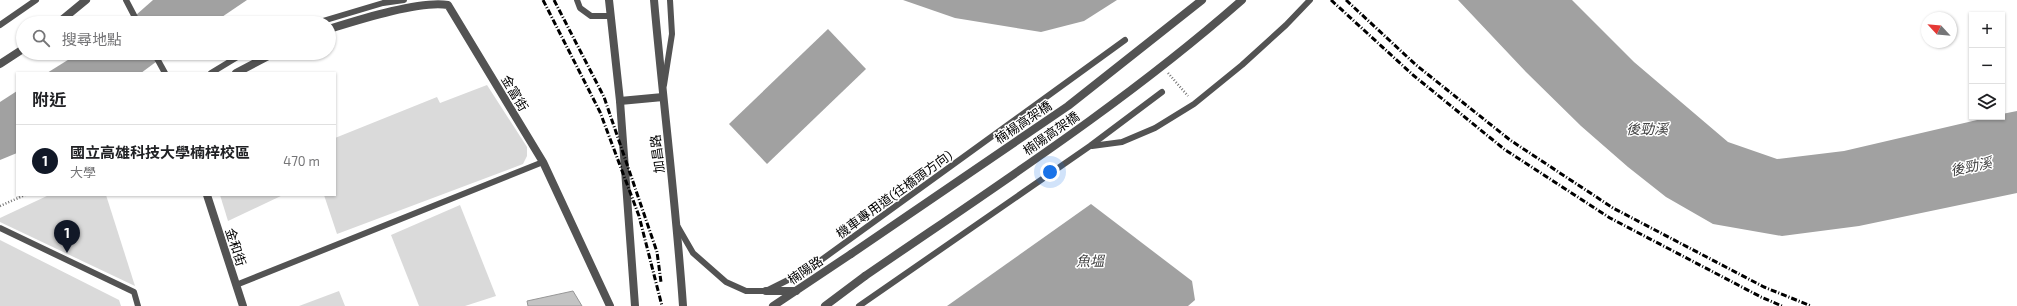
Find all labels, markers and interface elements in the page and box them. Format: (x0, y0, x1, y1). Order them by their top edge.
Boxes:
north arrow (1921, 12, 1957, 48)
map controls (1969, 12, 2005, 120)
button: + (1969, 12, 2005, 48)
search box (16, 16, 336, 60)
icon: search (30, 27, 52, 49)
text: 搜尋地點 (62, 30, 122, 48)
button: − (1969, 48, 2005, 84)
street label: 金富街 (498, 72, 532, 114)
button: layers (1969, 84, 2005, 120)
text: 附近 (32, 89, 66, 109)
street label: 楠楊高架橋 (992, 97, 1054, 147)
street label: 楠陽高架橋 (1020, 108, 1082, 158)
water label: 後勁溪 (1626, 120, 1670, 137)
street label: 加昌路 (647, 134, 667, 174)
text: 國立高雄科技大學楠梓校區 (70, 143, 250, 161)
street label: 機車專用道(往橋頭方向) (833, 147, 955, 241)
text: 1 (42, 153, 48, 169)
text: 470 m (283, 153, 320, 169)
water label: 後勁溪 (1949, 153, 1995, 179)
your location (1040, 162, 1060, 182)
text: 大學 (70, 164, 96, 180)
pin: 1 (54, 220, 80, 253)
street label: 金和街 (222, 226, 250, 268)
street label: 楠陽路 (784, 252, 826, 288)
water label: 魚塭 (1076, 252, 1106, 269)

